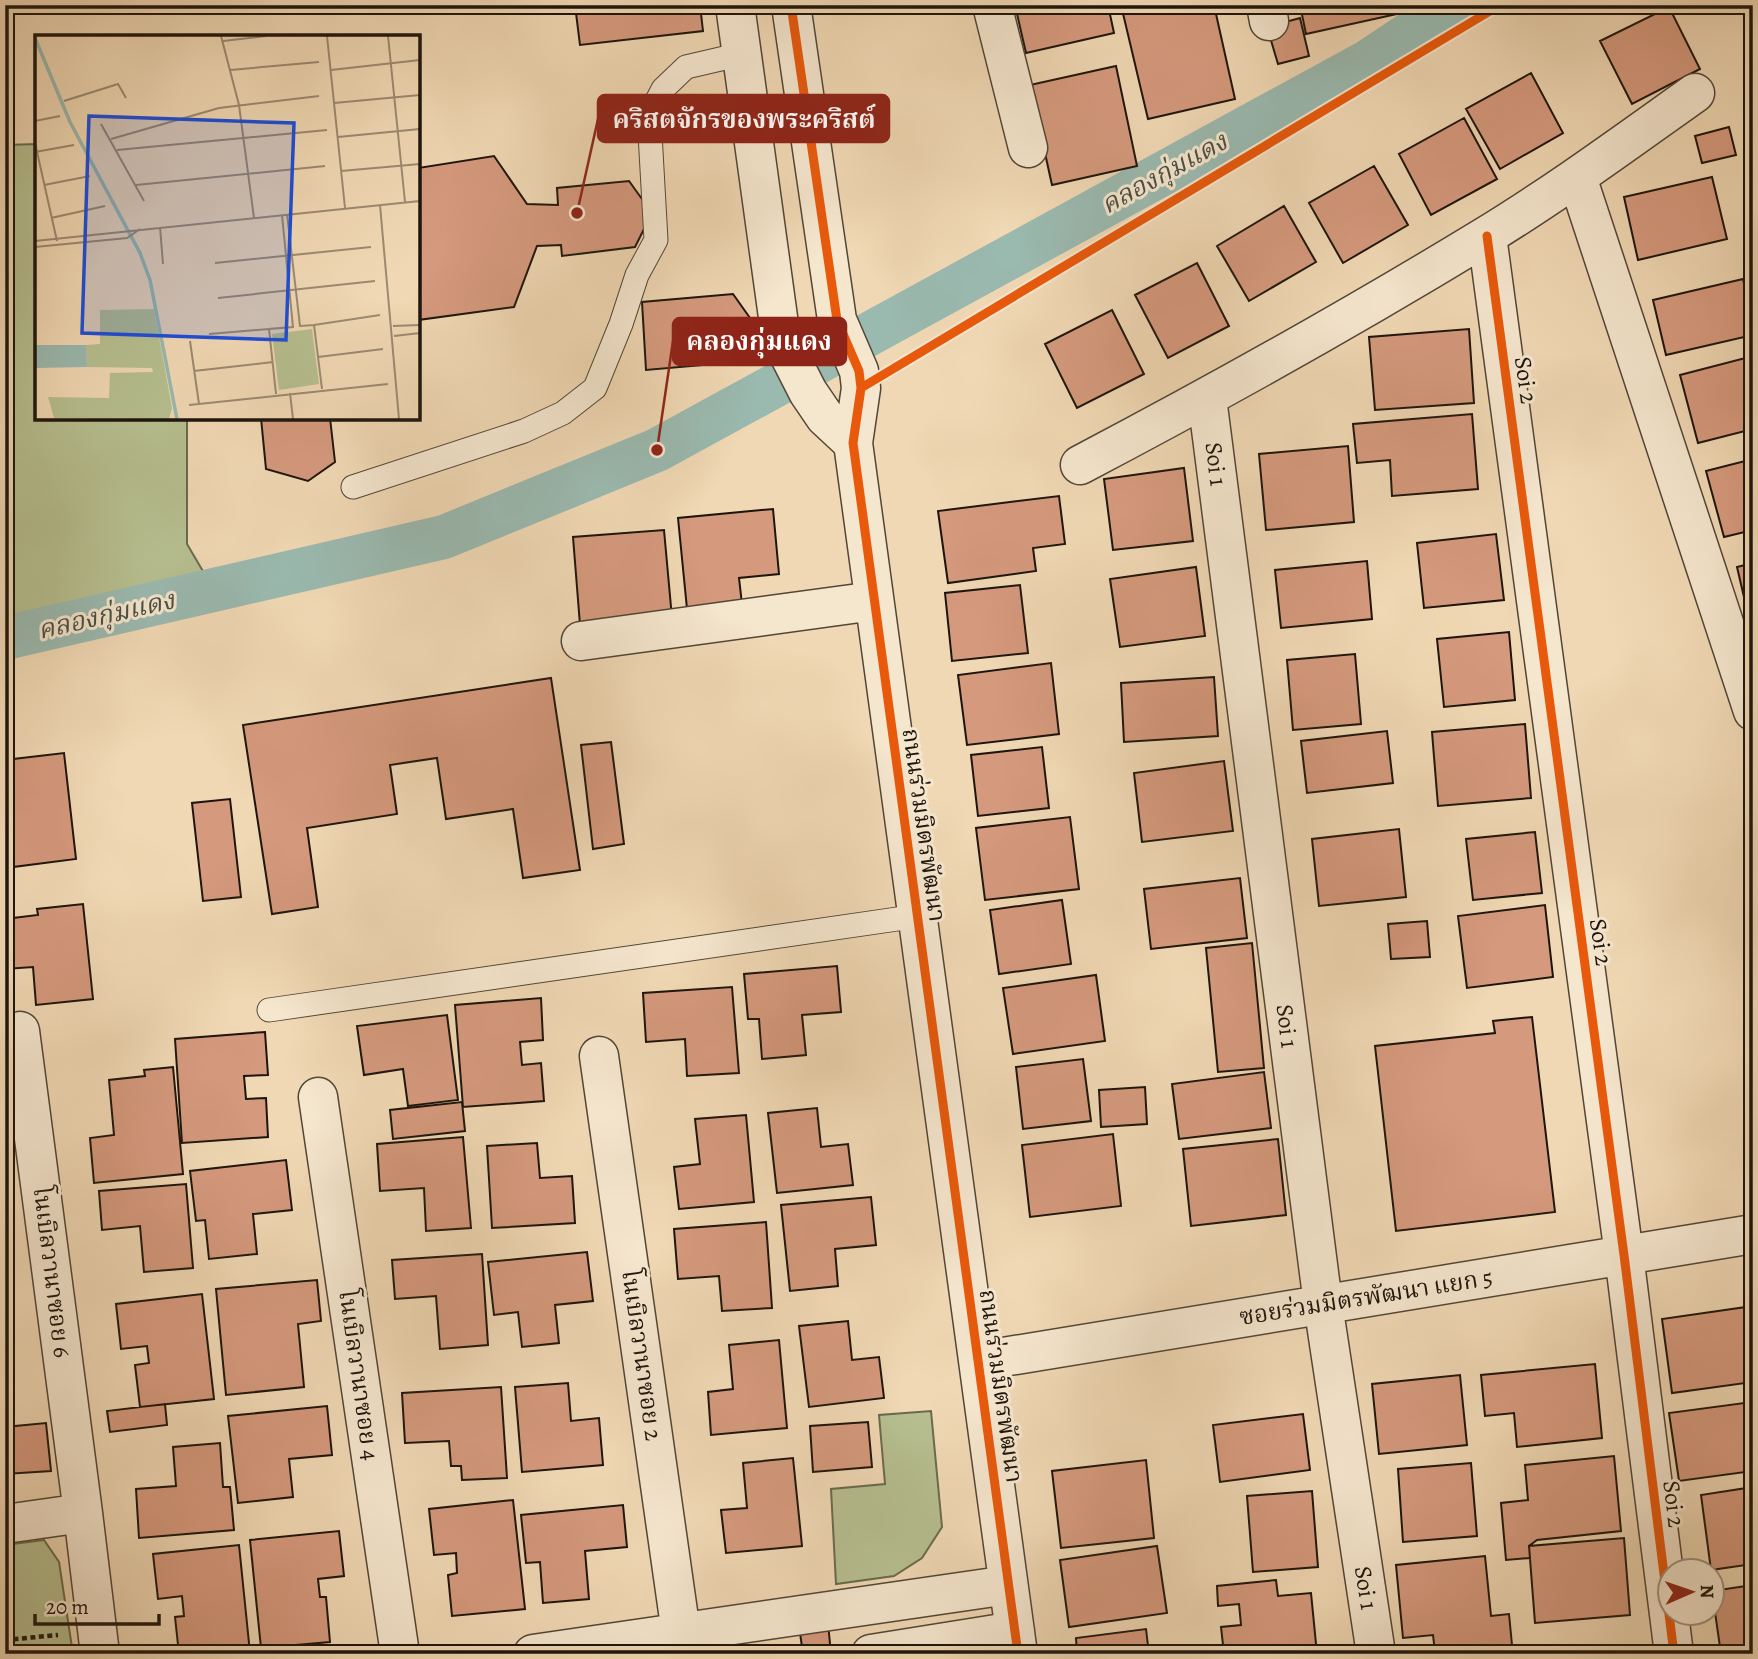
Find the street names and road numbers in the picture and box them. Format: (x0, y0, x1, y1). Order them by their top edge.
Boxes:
street label: Soi 2 (1507, 354, 1545, 406)
street label: Soi 1 (1197, 440, 1235, 488)
street label: ถนนร่วมมิตรพัฒนา (895, 726, 953, 924)
street label: Soi 2 (1582, 916, 1620, 968)
street label: Soi 1 (1268, 1002, 1306, 1050)
street label: โนเบิลวานาซอย 6 (26, 1183, 80, 1359)
street label: ซอยร่วมมิตรพัฒนา แยก 5 (1237, 1261, 1495, 1333)
street label: โนเบิลวานาซอย 2 (614, 1266, 672, 1443)
street label: โนเบิลวานาซอย 4 (331, 1286, 389, 1462)
street label: ถนนร่วมมิตรพัฒนา (972, 1287, 1030, 1485)
street label: Soi 2 (1655, 1479, 1693, 1529)
street label: Soi 1 (1347, 1564, 1385, 1612)

